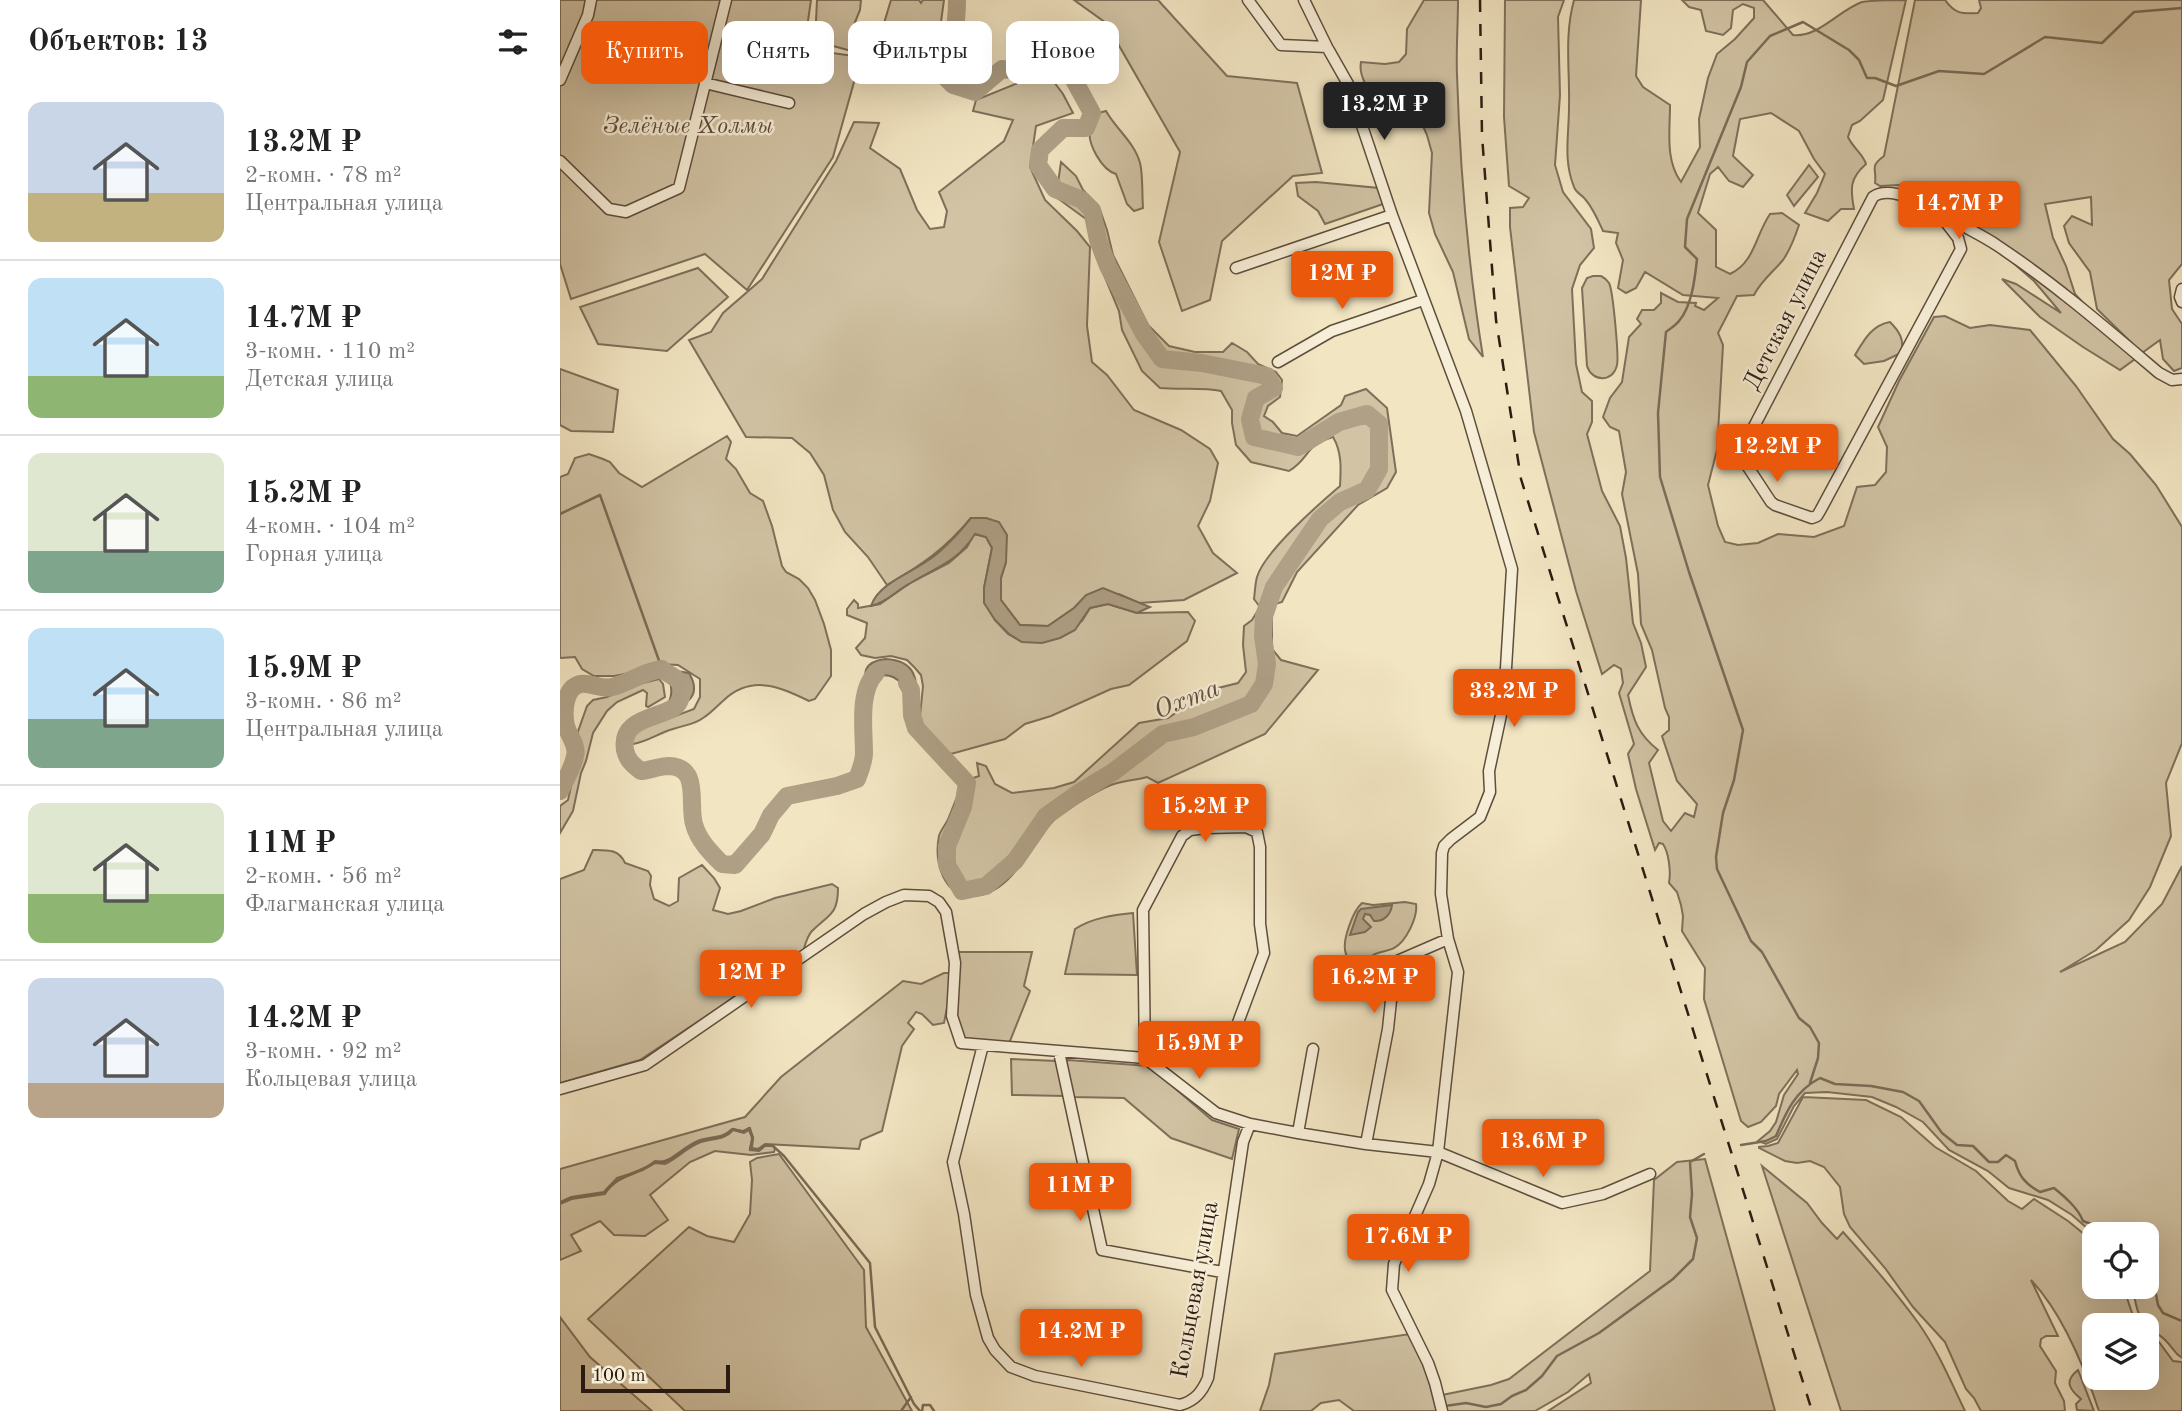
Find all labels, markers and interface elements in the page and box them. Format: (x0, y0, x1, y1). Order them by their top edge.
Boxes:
chip: Купить (581, 21, 708, 84)
chip: Снять (722, 21, 834, 84)
chip: Фильтры (848, 21, 992, 84)
chip: Новое (1006, 21, 1119, 84)
icon: filters (494, 23, 532, 61)
text: Объектов: 13 (28, 27, 208, 57)
pin: 13.2M ₽ (1319, 82, 1449, 142)
text: 13.2M ₽ (1339, 93, 1429, 116)
park label: Зелёные Холмы (603, 114, 773, 139)
text: 13.2M ₽ (245, 128, 362, 158)
icon: home (84, 130, 168, 214)
text: 2-комн. · 78 m² (245, 164, 402, 187)
pin: 14.7M ₽ (1894, 182, 2024, 241)
text: Центральная улица (245, 192, 443, 215)
text: 14.7M ₽ (1914, 192, 2004, 215)
street label: Детская улица (1740, 245, 1832, 395)
pin: 12M ₽ (1293, 252, 1391, 311)
text: 12M ₽ (1307, 262, 1377, 285)
text: 14.7M ₽ (245, 304, 362, 334)
icon: home (84, 306, 168, 390)
text: 3-комн. · 110 m² (245, 340, 415, 363)
text: Детская улица (245, 368, 394, 391)
pin: 12.2M ₽ (1712, 424, 1842, 484)
text: 12.2M ₽ (1732, 435, 1822, 458)
text: 15.2M ₽ (245, 479, 362, 509)
icon: home (84, 481, 168, 565)
text: 4-комн. · 104 m² (245, 515, 415, 538)
text: Горная улица (245, 543, 383, 566)
text: 15.9M ₽ (245, 654, 362, 684)
icon: home (84, 656, 168, 740)
pin: 33.2M ₽ (1449, 670, 1579, 729)
water label: Охта (1151, 676, 1223, 724)
text: 33.2M ₽ (1469, 680, 1559, 703)
text: 3-комн. · 86 m² (245, 690, 402, 713)
text: Центральная улица (245, 718, 443, 741)
pin: 15.2M ₽ (1140, 784, 1270, 844)
text: 15.2M ₽ (1160, 795, 1250, 818)
text: 11M ₽ (245, 829, 336, 859)
icon: home (84, 831, 168, 915)
text: 2-комн. · 56 m² (245, 865, 402, 888)
text: Флагманская улица (245, 893, 445, 916)
pin: 12M ₽ (702, 950, 800, 1010)
pin: 16.2M ₽ (1309, 956, 1439, 1015)
text: 12M ₽ (716, 961, 786, 984)
text: 16.2M ₽ (1329, 966, 1419, 989)
text: 14.2M ₽ (245, 1004, 362, 1034)
icon: home (84, 1006, 168, 1090)
pin: 15.9M ₽ (1134, 1021, 1264, 1081)
text: 15.9M ₽ (1154, 1032, 1244, 1055)
text: 3-комн. · 92 m² (245, 1040, 402, 1063)
text: Кольцевая улица (245, 1068, 417, 1091)
pin: 13.6M ₽ (1478, 1120, 1608, 1179)
text: 13.6M ₽ (1498, 1130, 1588, 1153)
pin: 11M ₽ (1031, 1164, 1129, 1223)
text: 11M ₽ (1045, 1174, 1115, 1197)
street label: Кольцевая улица (1169, 1199, 1223, 1381)
pin: 17.6M ₽ (1343, 1214, 1473, 1274)
map controls (2082, 1222, 2159, 1390)
button: locate (2082, 1222, 2159, 1299)
text: 17.6M ₽ (1363, 1225, 1453, 1248)
pin: 14.2M ₽ (1016, 1310, 1146, 1369)
button: layers (2082, 1313, 2159, 1390)
text: 14.2M ₽ (1036, 1320, 1126, 1343)
scale bar (581, 1362, 730, 1394)
text: 100 m (592, 1367, 645, 1386)

